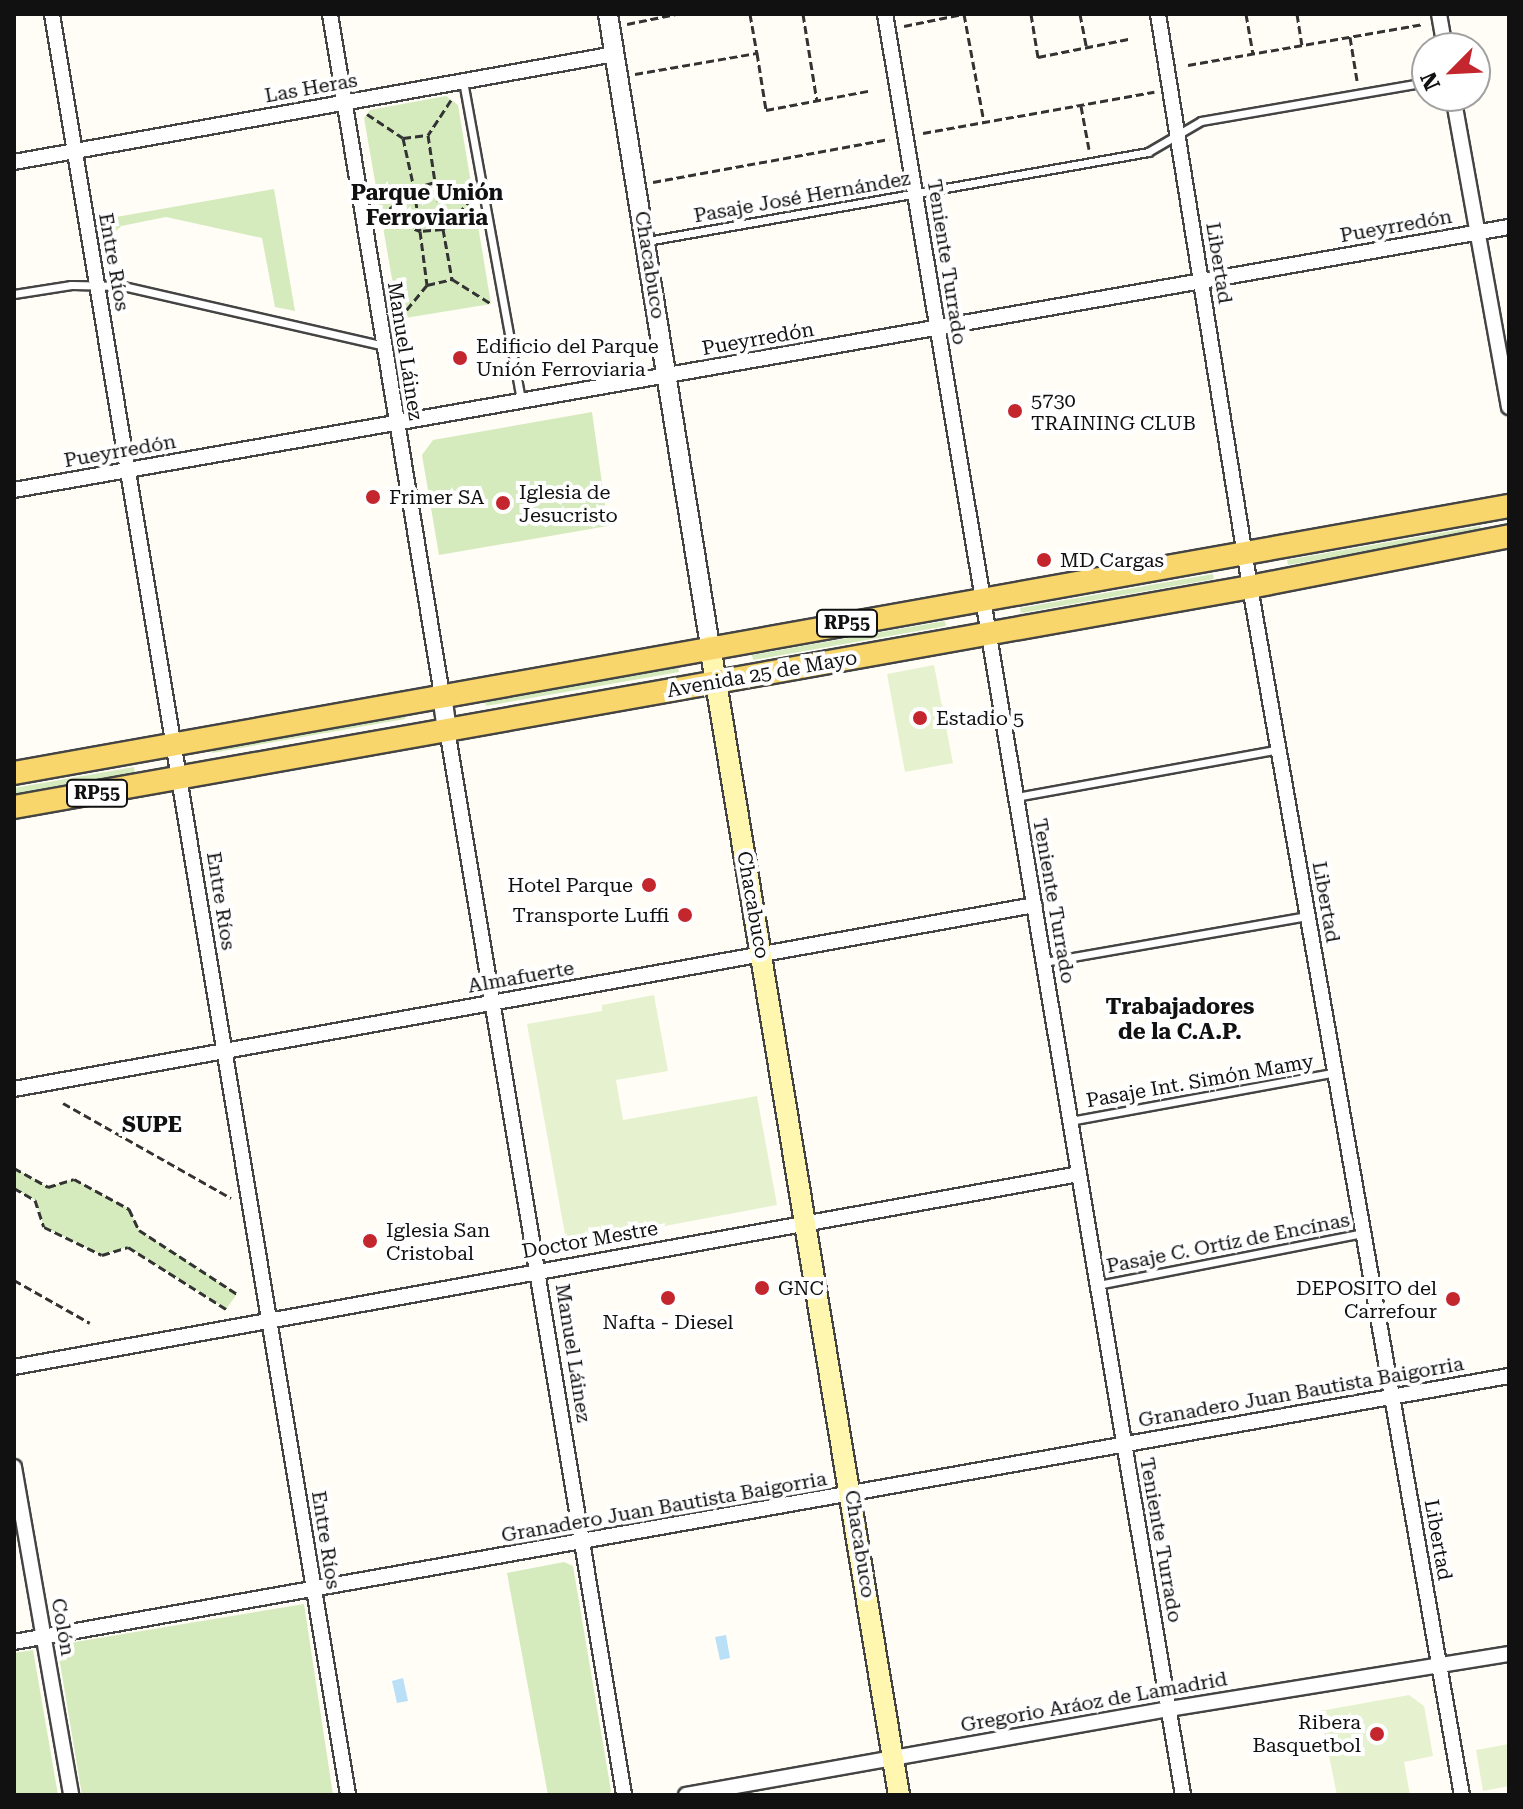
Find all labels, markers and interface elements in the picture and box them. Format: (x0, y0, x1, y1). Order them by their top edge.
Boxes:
north arrow (1411, 32, 1491, 112)
street label: Las Heras (263, 68, 359, 108)
text: N (1416, 68, 1445, 94)
street label: Pasaje José Hernández (692, 166, 912, 228)
street label: Teniente Turrado (922, 178, 972, 346)
district label: Parque Unión Ferroviaria (351, 179, 503, 230)
street label: Pueyrredón (1338, 204, 1454, 248)
street label: Chacabuco (630, 209, 670, 321)
street label: Entre Ríos (94, 211, 134, 313)
street label: Libertad (1201, 221, 1237, 305)
street label: Manuel Láinez (382, 280, 428, 422)
street label: Pueyrredón (700, 317, 816, 361)
place label: Edificio del Parque Unión Ferroviaria (476, 334, 659, 381)
marker: Edificio del Parque Unión Ferroviaria (451, 349, 469, 367)
place label: 5730 TRAINING CLUB (1031, 388, 1196, 435)
marker: 5730 TRAINING CLUB (1006, 402, 1024, 420)
street label: Pueyrredón (62, 429, 178, 473)
place label: Iglesia de Jesucristo (519, 480, 618, 527)
place label: Frimer SA (389, 485, 484, 509)
marker: Frimer SA (364, 488, 382, 506)
marker: Iglesia de Jesucristo (494, 494, 512, 512)
place label: MD Cargas (1060, 548, 1164, 572)
marker: MD Cargas (1035, 551, 1053, 569)
road number: RP55 (815, 609, 879, 637)
street label: Avenida 25 de Mayo (665, 645, 859, 703)
place label: Estadio 5 (936, 706, 1024, 730)
marker: Estadio 5 (911, 709, 929, 727)
road number: RP55 (65, 779, 129, 807)
street label: Teniente Turrado (1028, 817, 1080, 985)
street label: Chacabuco (732, 849, 774, 961)
street label: Entre Ríos (201, 850, 241, 952)
street label: Libertad (1307, 860, 1345, 944)
place label: Hotel Parque (508, 873, 633, 897)
marker: Hotel Parque (640, 876, 658, 894)
place label: Transporte Luffi (513, 903, 669, 927)
marker: Transporte Luffi (676, 906, 694, 924)
street label: Almafuerte (466, 956, 576, 998)
district label: Trabajadores de la C.A.P. (1106, 993, 1254, 1044)
street label: Pasaje Int. Simón Mamy (1084, 1049, 1316, 1113)
district label: SUPE (122, 1112, 182, 1138)
street label: Pasaje C. Ortíz de Encínas (1104, 1208, 1352, 1278)
street label: Doctor Mestre (520, 1216, 660, 1264)
place label: Iglesia San Cristobal (386, 1218, 490, 1265)
marker: Iglesia San Cristobal (361, 1232, 379, 1250)
place label: GNC (778, 1276, 824, 1300)
place label: DEPOSITO del Carrefour (1296, 1276, 1437, 1323)
marker: GNC (753, 1279, 771, 1297)
street label: Manuel Láinez (550, 1282, 596, 1424)
marker: Nafta - Diesel (659, 1289, 677, 1307)
marker: DEPOSITO del Carrefour (1444, 1290, 1462, 1308)
place label: Nafta - Diesel (602, 1310, 734, 1334)
street label: Granadero Juan Bautista Baigorria (1136, 1352, 1466, 1432)
street label: Teniente Turrado (1135, 1456, 1187, 1624)
street label: Granadero Juan Bautista Baigorria (499, 1467, 829, 1547)
street label: Chacabuco (840, 1488, 880, 1600)
street label: Entre Ríos (306, 1489, 346, 1591)
street label: Libertad (1419, 1498, 1457, 1582)
street label: Colón (46, 1596, 80, 1658)
street label: Gregorio Aráoz de Lamadrid (959, 1667, 1229, 1737)
place label: Ribera Basquetbol (1252, 1710, 1361, 1757)
marker: Ribera Basquetbol (1368, 1725, 1386, 1743)

